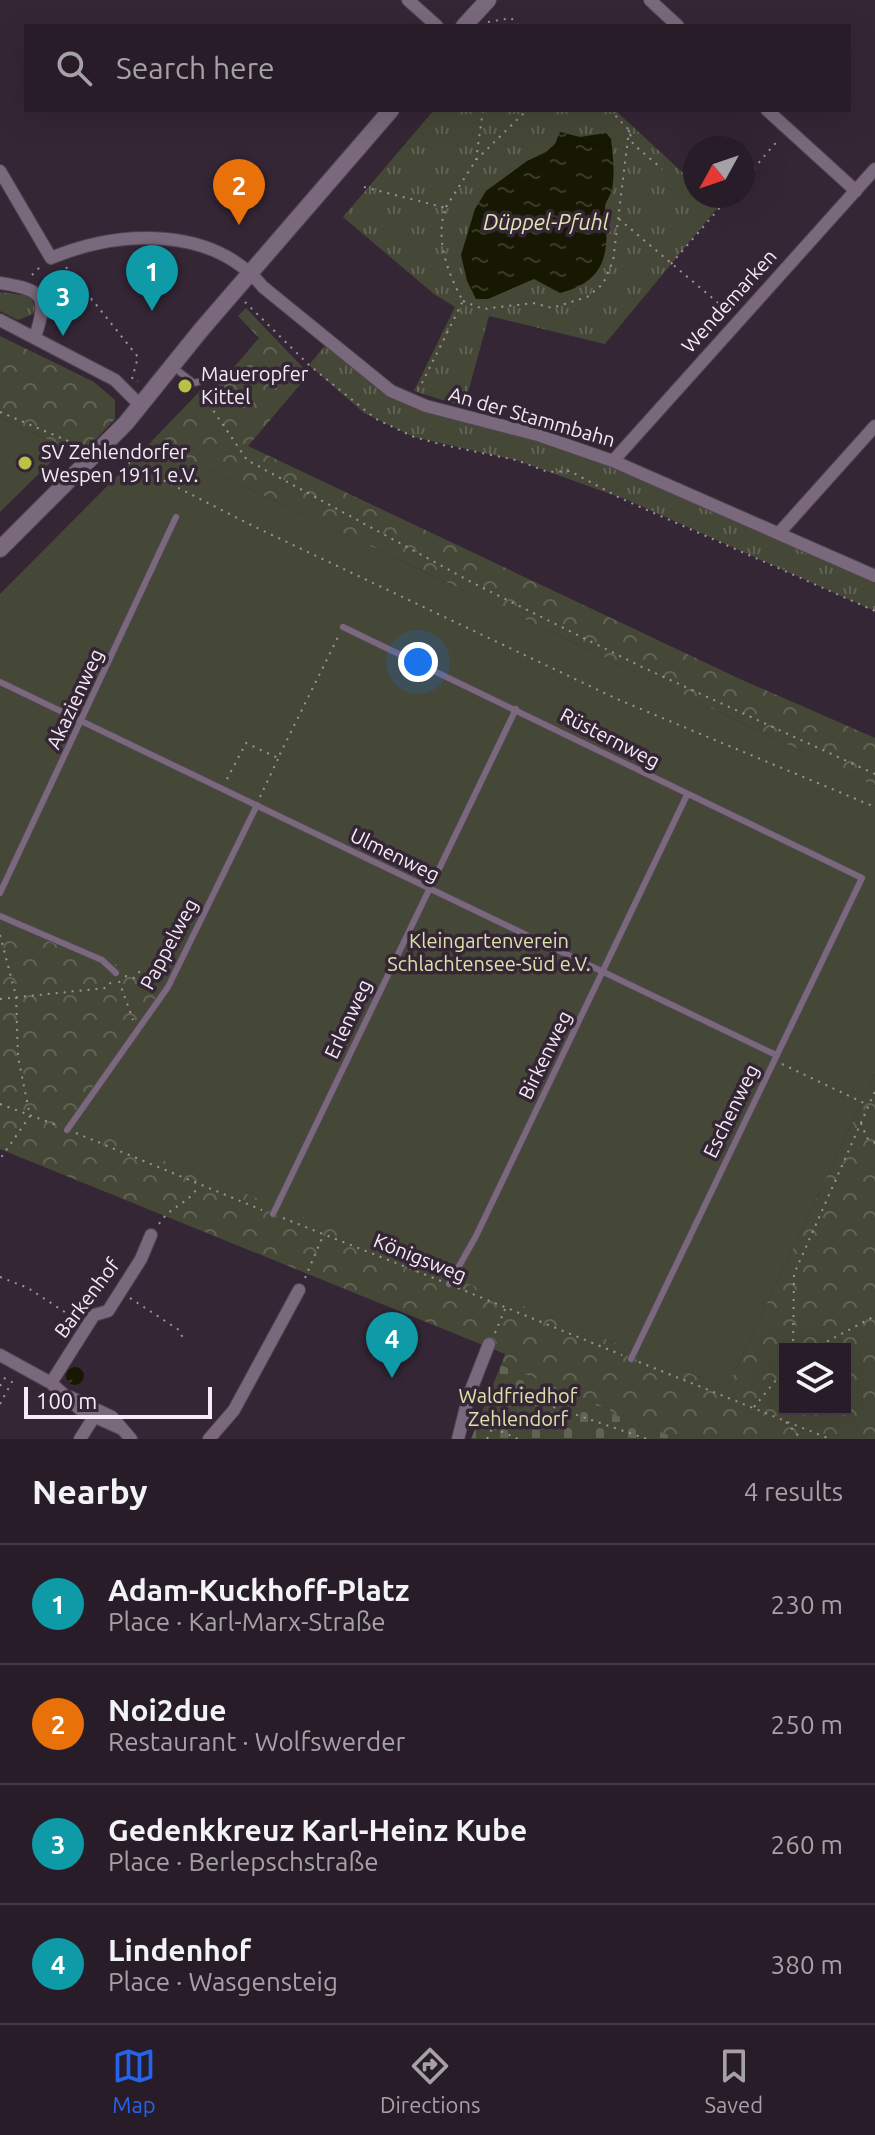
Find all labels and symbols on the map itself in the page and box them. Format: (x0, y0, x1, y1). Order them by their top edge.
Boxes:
north arrow (683, 136, 755, 208)
pin: 2 (213, 159, 265, 225)
water label: Düppel-Pfuhl (483, 209, 609, 235)
street label: Wendemarken (676, 244, 781, 357)
pin: 1 (126, 245, 178, 311)
pin: 3 (37, 270, 89, 336)
place label: Maueropfer Kittel (201, 362, 309, 408)
marker: Maueropfer Kittel (176, 377, 194, 395)
street label: An der Stammbahn (446, 382, 618, 451)
place label: SV Zehlendorfer Wespen 1911 e.V. (41, 440, 198, 486)
marker: SV Zehlendorfer Wespen 1911 e.V. (16, 454, 34, 472)
your location (398, 642, 438, 682)
street label: Akazienweg (41, 645, 108, 753)
street label: Rüsternweg (557, 703, 664, 772)
street label: Ulmenweg (347, 823, 444, 886)
street label: Pappelweg (135, 894, 202, 993)
park label: Kleingartenverein Schlachtensee-Süd e.V. (387, 929, 591, 975)
street label: Erlenweg (319, 976, 376, 1062)
street label: Birkenweg (513, 1007, 576, 1103)
street label: Eschenweg (698, 1060, 763, 1161)
street label: Königsweg (370, 1228, 470, 1287)
street label: Barkenhof (49, 1253, 124, 1342)
pin: 4 (366, 1312, 418, 1378)
scale bar (24, 1383, 212, 1419)
park label: Waldfriedhof Zehlendorf (459, 1384, 578, 1430)

